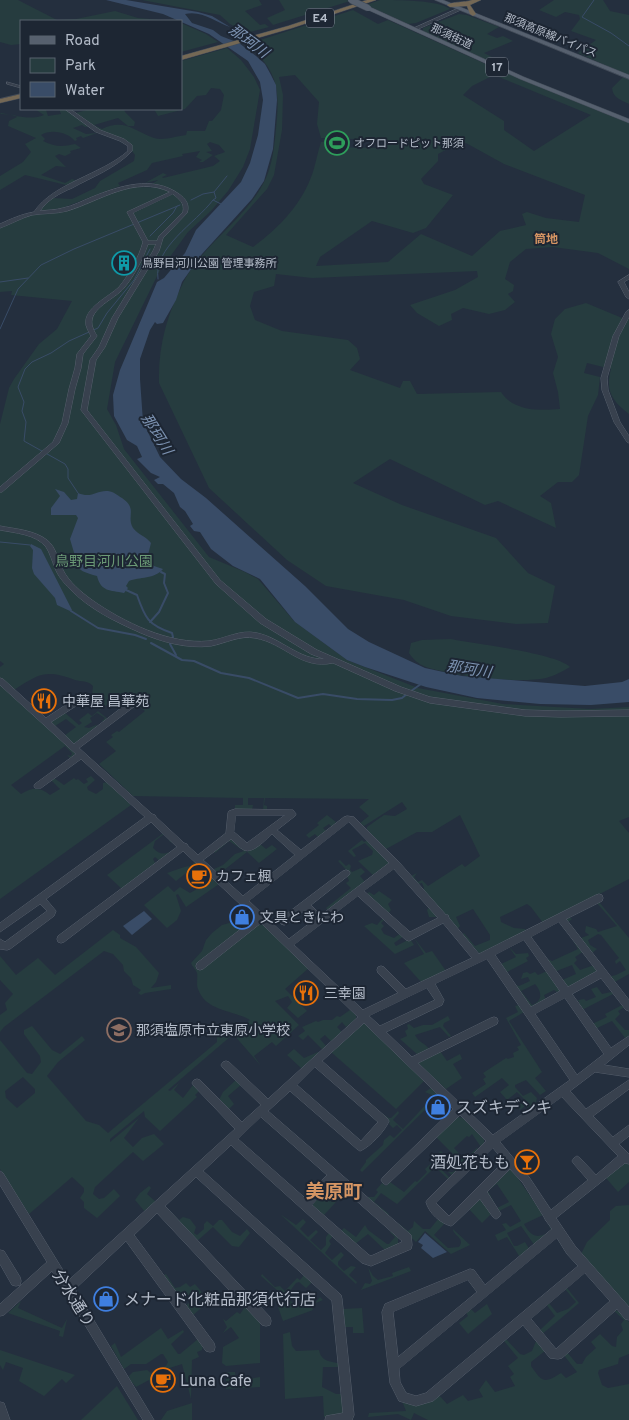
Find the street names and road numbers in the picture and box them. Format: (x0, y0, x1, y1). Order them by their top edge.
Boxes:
road number: E4 (306, 8, 334, 28)
street label: 那須高原線バイパス (502, 11, 599, 61)
street label: 那須街道 (429, 21, 474, 53)
road number: 17 (486, 58, 508, 76)
street label: 分水通り (47, 1267, 98, 1332)

